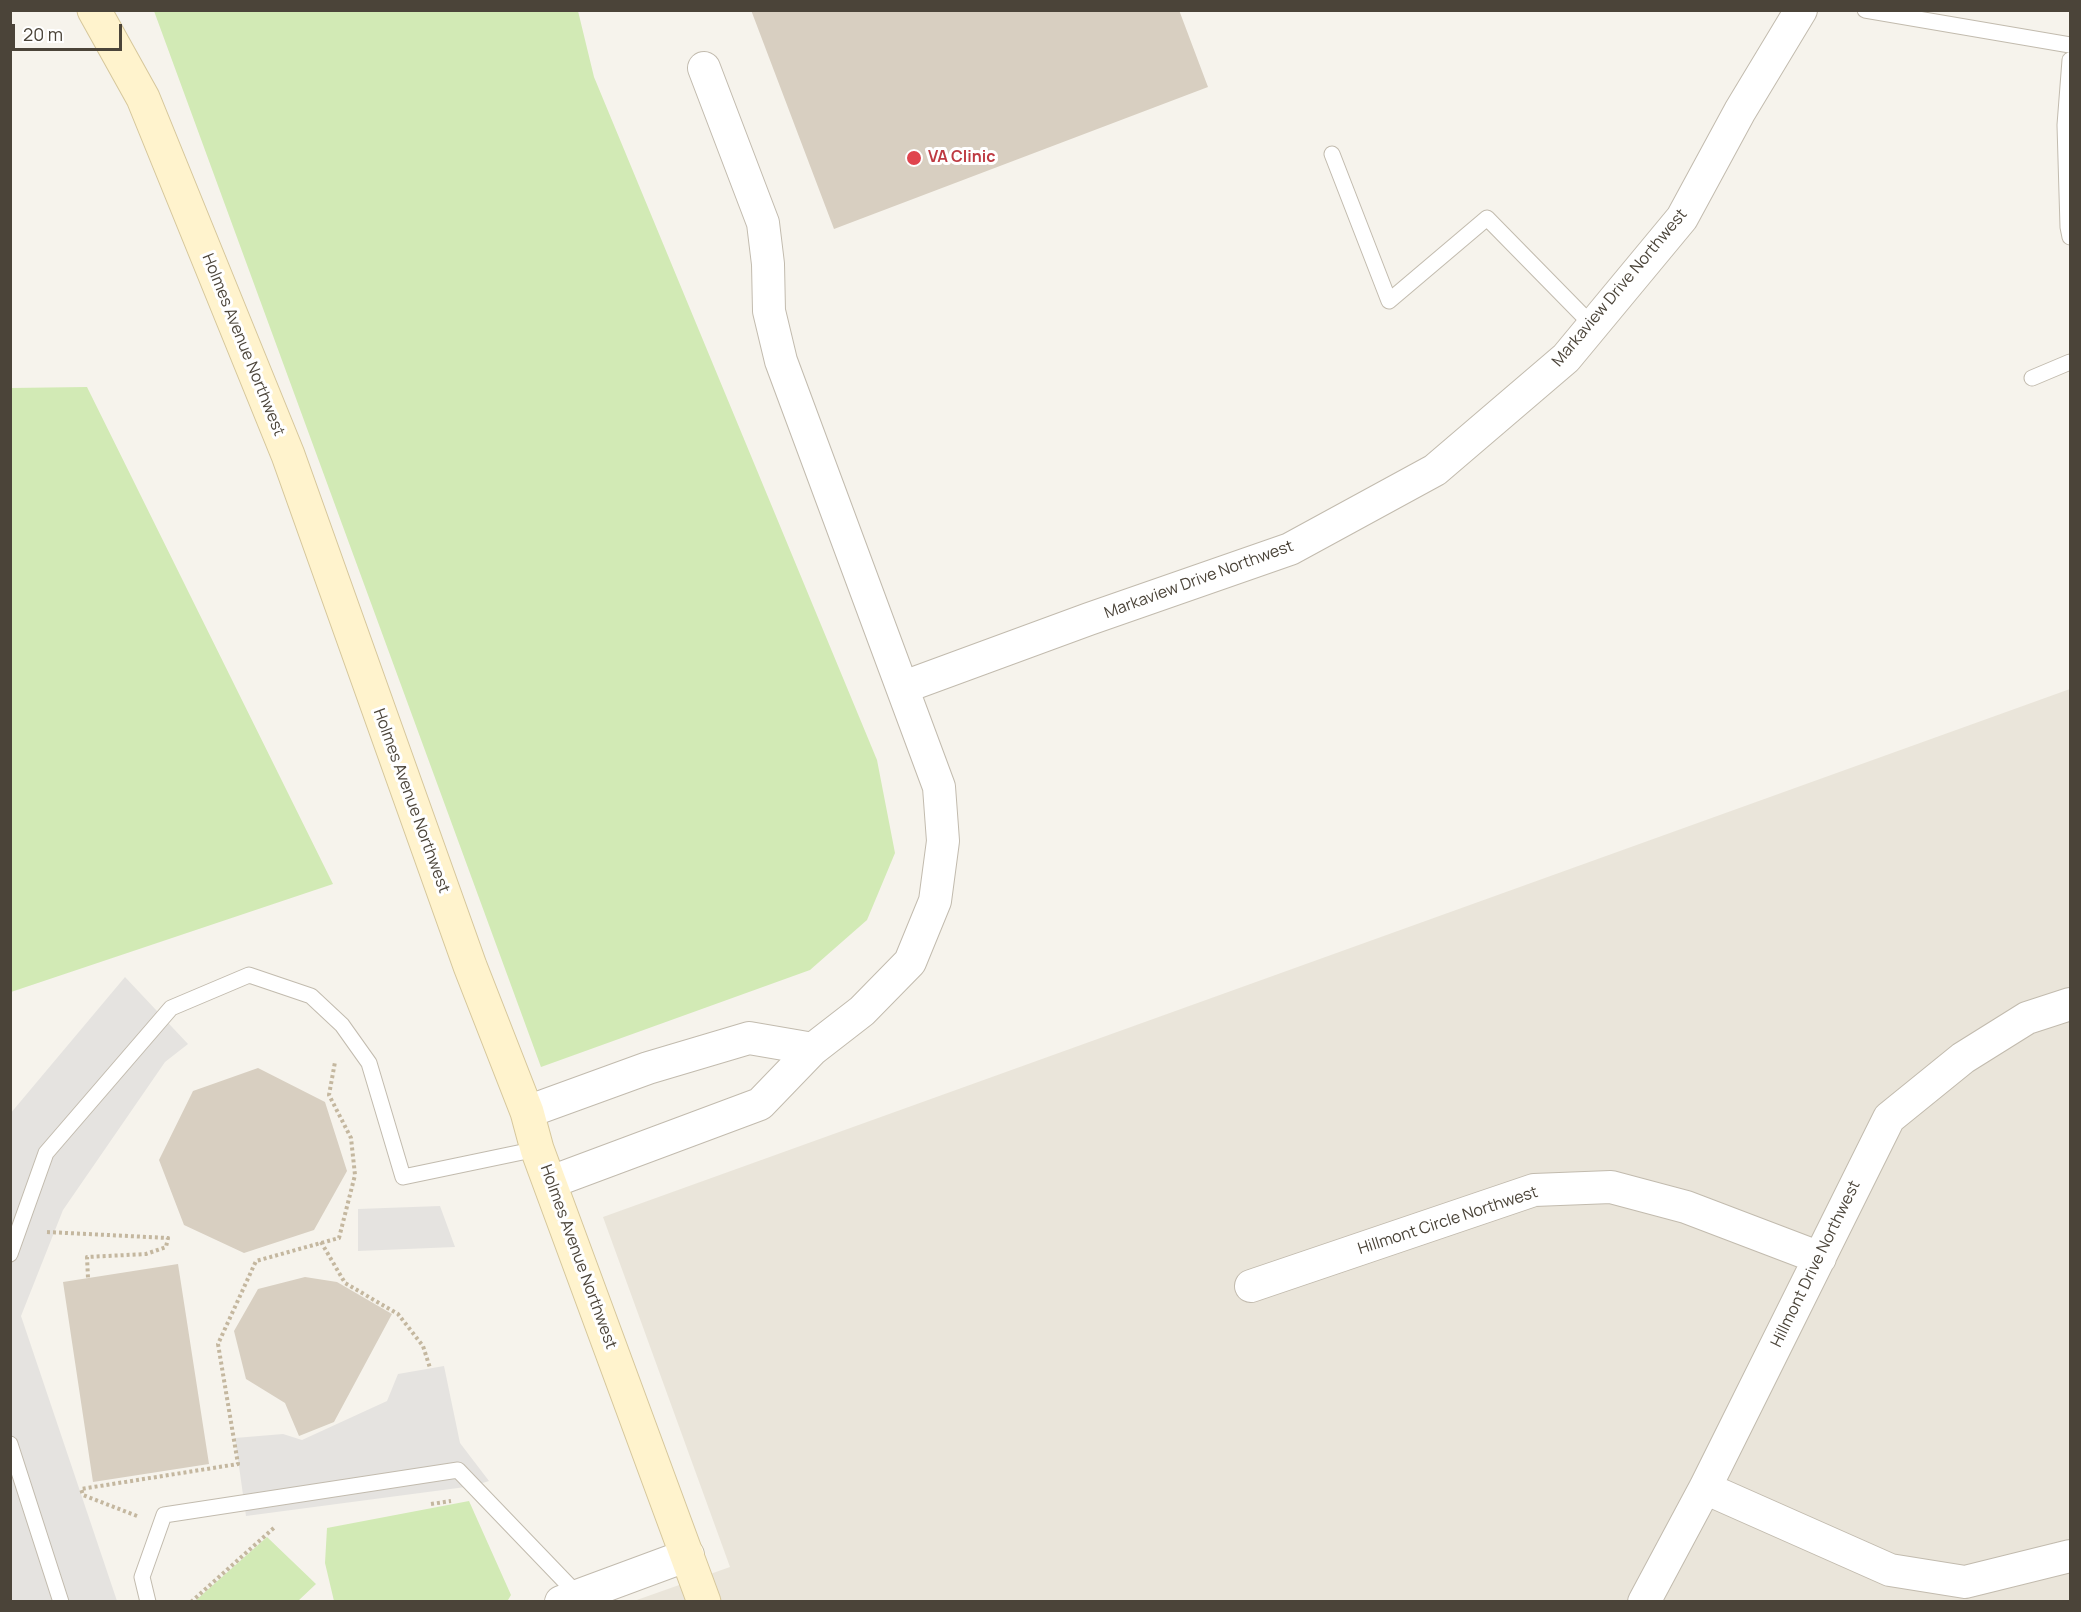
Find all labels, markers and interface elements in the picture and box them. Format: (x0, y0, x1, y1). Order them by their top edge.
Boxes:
scale bar (15, 12, 124, 50)
text: 20 m (23, 22, 63, 46)
place label: VA Clinic (928, 148, 996, 168)
marker: VA Clinic (905, 149, 923, 167)
street label: Markaview Drive Northwest (1548, 205, 1692, 371)
street label: Holmes Avenue Northwest (198, 251, 288, 439)
street label: Markaview Drive Northwest (1102, 537, 1296, 623)
street label: Holmes Avenue Northwest (369, 706, 453, 896)
street label: Holmes Avenue Northwest (536, 1162, 620, 1352)
street label: Hillmont Drive Northwest (1767, 1178, 1865, 1350)
street label: Hillmont Circle Northwest (1356, 1183, 1540, 1259)

